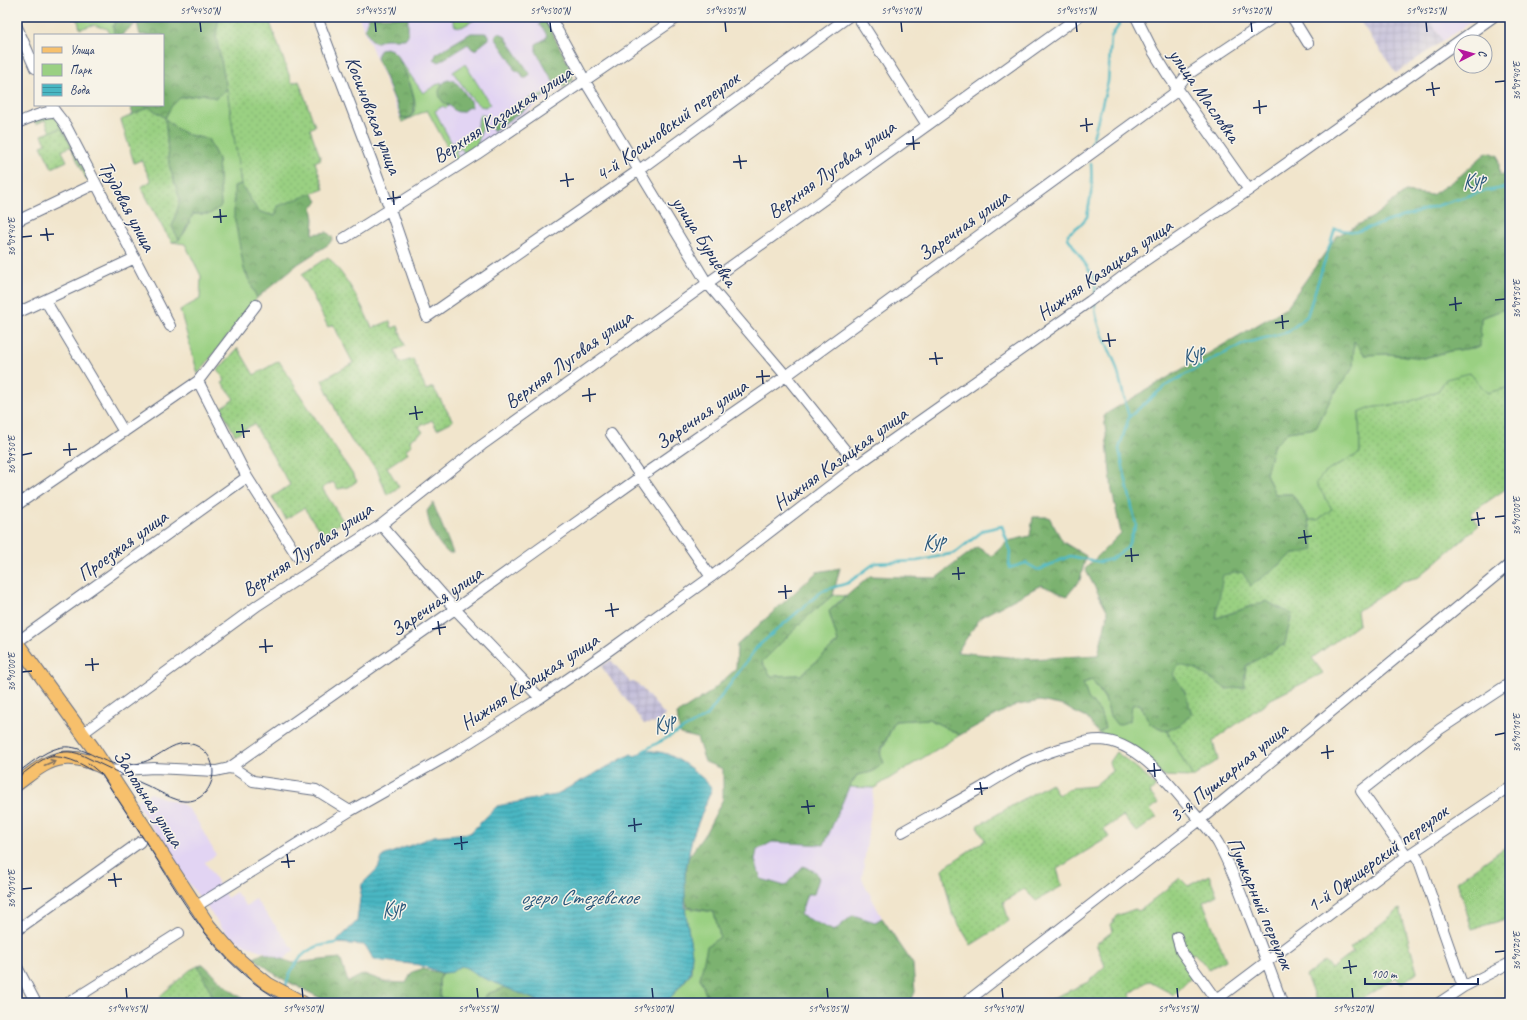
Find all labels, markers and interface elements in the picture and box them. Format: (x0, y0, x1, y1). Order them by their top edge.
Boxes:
text: 51°44'50"N (180, 4, 222, 17)
text: 51°44'55"N (355, 4, 397, 17)
text: 51°45'00"N (530, 4, 572, 17)
text: 51°45'05"N (705, 4, 747, 17)
text: 51°45'10"N (881, 4, 923, 17)
text: 51°45'15"N (1056, 4, 1098, 17)
text: 51°45'20"N (1231, 4, 1273, 17)
text: 51°45'25"N (1406, 4, 1448, 17)
legend (34, 34, 164, 106)
north arrow (1453, 34, 1493, 74)
text: Улица (70, 42, 95, 58)
street label: улица Масловка (1162, 43, 1247, 149)
text: С (1476, 50, 1490, 58)
street label: Косиновская улица (340, 53, 408, 179)
street label: Верхняя Казацкая улица (428, 59, 578, 170)
text: 36°09'40"E (1510, 60, 1523, 100)
text: Парк (70, 62, 93, 78)
street label: 4-й Косиновский переулок (590, 65, 746, 187)
text: Вода (70, 82, 91, 98)
street label: Верхняя Луговая улица (762, 114, 901, 224)
street label: Трудовая улица (93, 157, 162, 257)
water label: Кур (1458, 164, 1491, 196)
street label: Заречная улица (913, 183, 1015, 267)
street label: улица Бурцевка (665, 190, 744, 293)
street label: Нижняя Казацкая улица (1032, 213, 1178, 326)
text: 36°09'40"E (5, 216, 18, 256)
text: 36°09'50"E (1510, 278, 1523, 318)
street label: Верхняя Луговая улица (499, 304, 638, 414)
water label: Кур (1175, 335, 1212, 371)
street label: Заречная улица (650, 373, 753, 455)
street label: Нижняя Казацкая улица (768, 400, 913, 516)
text: 36°09'50"E (5, 434, 18, 474)
text: 36°10'00"E (1510, 495, 1523, 535)
street label: Верхняя Луговая улица (237, 496, 378, 602)
street label: Проезжая улица (72, 503, 174, 587)
water label: Кур (918, 525, 951, 557)
street label: Заречная улица (385, 560, 488, 642)
street label: Нижняя Казацкая улица (455, 627, 604, 736)
text: 36°10'00"E (5, 651, 18, 691)
water label: Кур (646, 704, 683, 740)
text: 36°10'10"E (1510, 712, 1523, 752)
street label: 3-я Пушкарная улица (1164, 716, 1294, 828)
street label: Запольная улица (108, 745, 190, 853)
one-way arrow (43, 759, 55, 766)
street label: 1-й Офицерский переулок (1302, 798, 1454, 918)
street label: Пушкарный переулок (1221, 833, 1300, 974)
text: 36°10'10"E (5, 868, 18, 908)
water label: озеро Стезевское (520, 884, 641, 911)
water label: Кур (376, 891, 411, 924)
text: 36°10'20"E (1510, 930, 1523, 970)
scale bar (1365, 960, 1478, 986)
text: 100 m (1371, 966, 1398, 982)
text: 51°44'45"N (107, 1002, 149, 1015)
text: 51°44'50"N (283, 1002, 325, 1015)
text: 51°44'55"N (458, 1002, 500, 1015)
text: 51°45'00"N (633, 1002, 675, 1015)
text: 51°45'05"N (808, 1002, 850, 1015)
text: 51°45'10"N (983, 1002, 1025, 1015)
text: 51°45'15"N (1158, 1002, 1200, 1015)
text: 51°45'20"N (1333, 1002, 1375, 1015)

